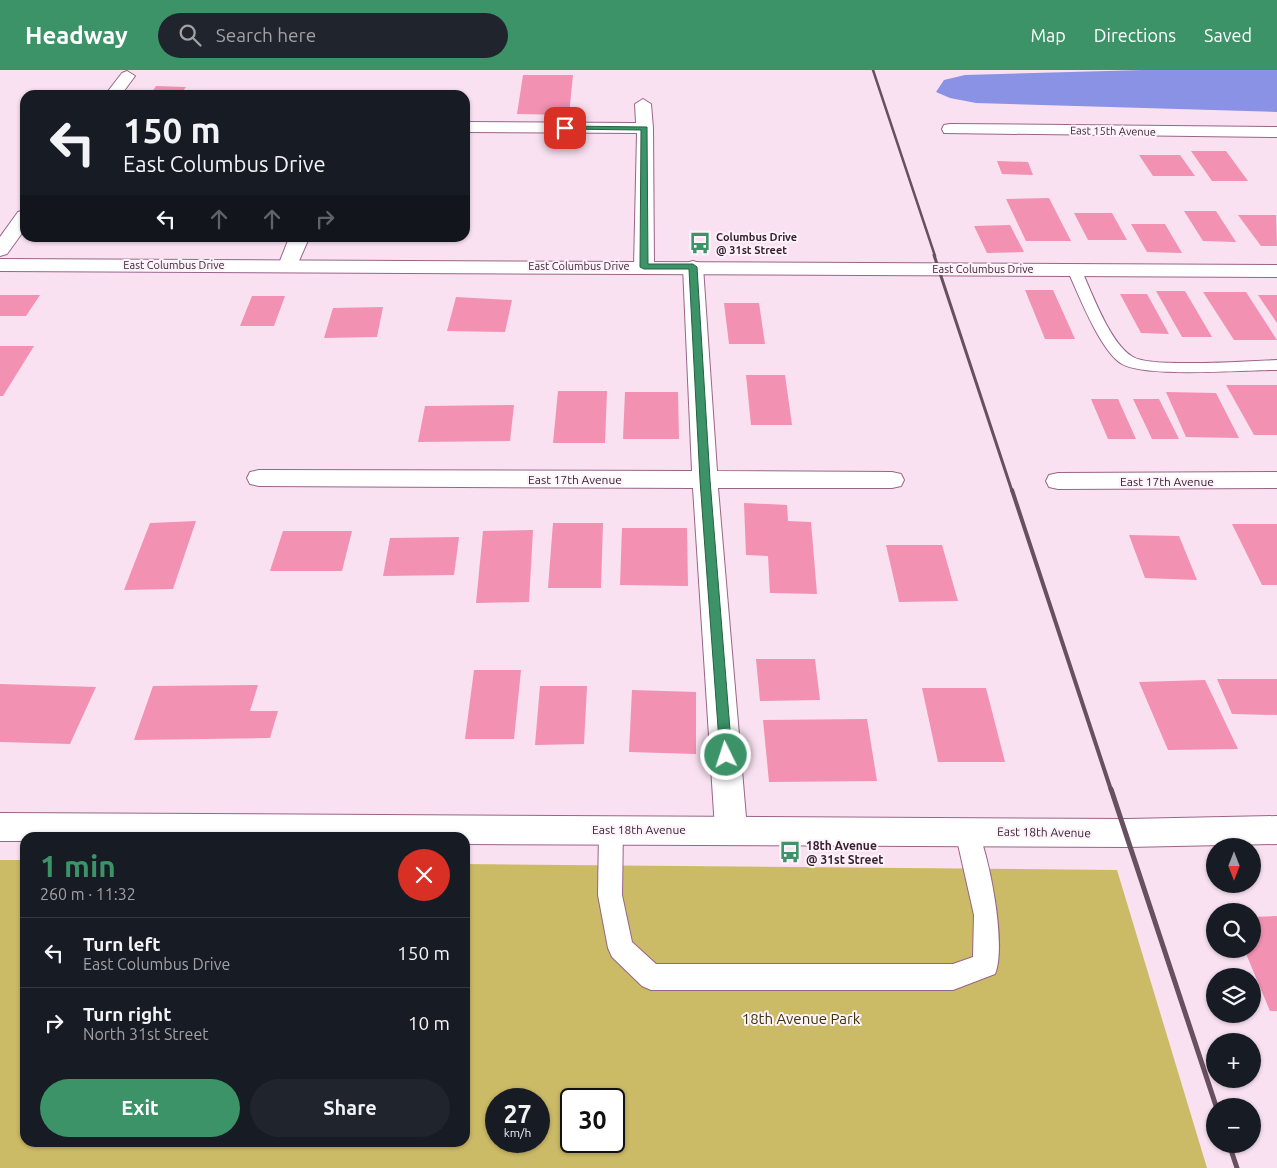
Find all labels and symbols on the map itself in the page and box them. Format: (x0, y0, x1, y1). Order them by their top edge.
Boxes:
pin (544, 107, 586, 149)
street label: East 15th Avenue (1070, 124, 1156, 138)
bus stop icon: Columbus Drive @ 31st Street (687, 230, 713, 256)
place label: Columbus Drive @ 31st Street (716, 231, 797, 256)
street label: East Columbus Drive (123, 259, 225, 271)
street label: East Columbus Drive (528, 260, 630, 272)
street label: East Columbus Drive (932, 263, 1034, 275)
street label: East 17th Avenue (528, 473, 622, 486)
street label: East 17th Avenue (1120, 475, 1214, 488)
position arrow (699, 728, 751, 780)
street label: East 18th Avenue (592, 823, 686, 836)
street label: East 18th Avenue (997, 825, 1091, 839)
north arrow (1206, 838, 1261, 892)
bus stop icon: 18th Avenue @ 31st Street (777, 839, 803, 865)
place label: 18th Avenue @ 31st Street (806, 839, 884, 866)
park label: 18th Avenue Park (742, 1010, 861, 1027)
speed limit sign: 30 (560, 1088, 625, 1153)

